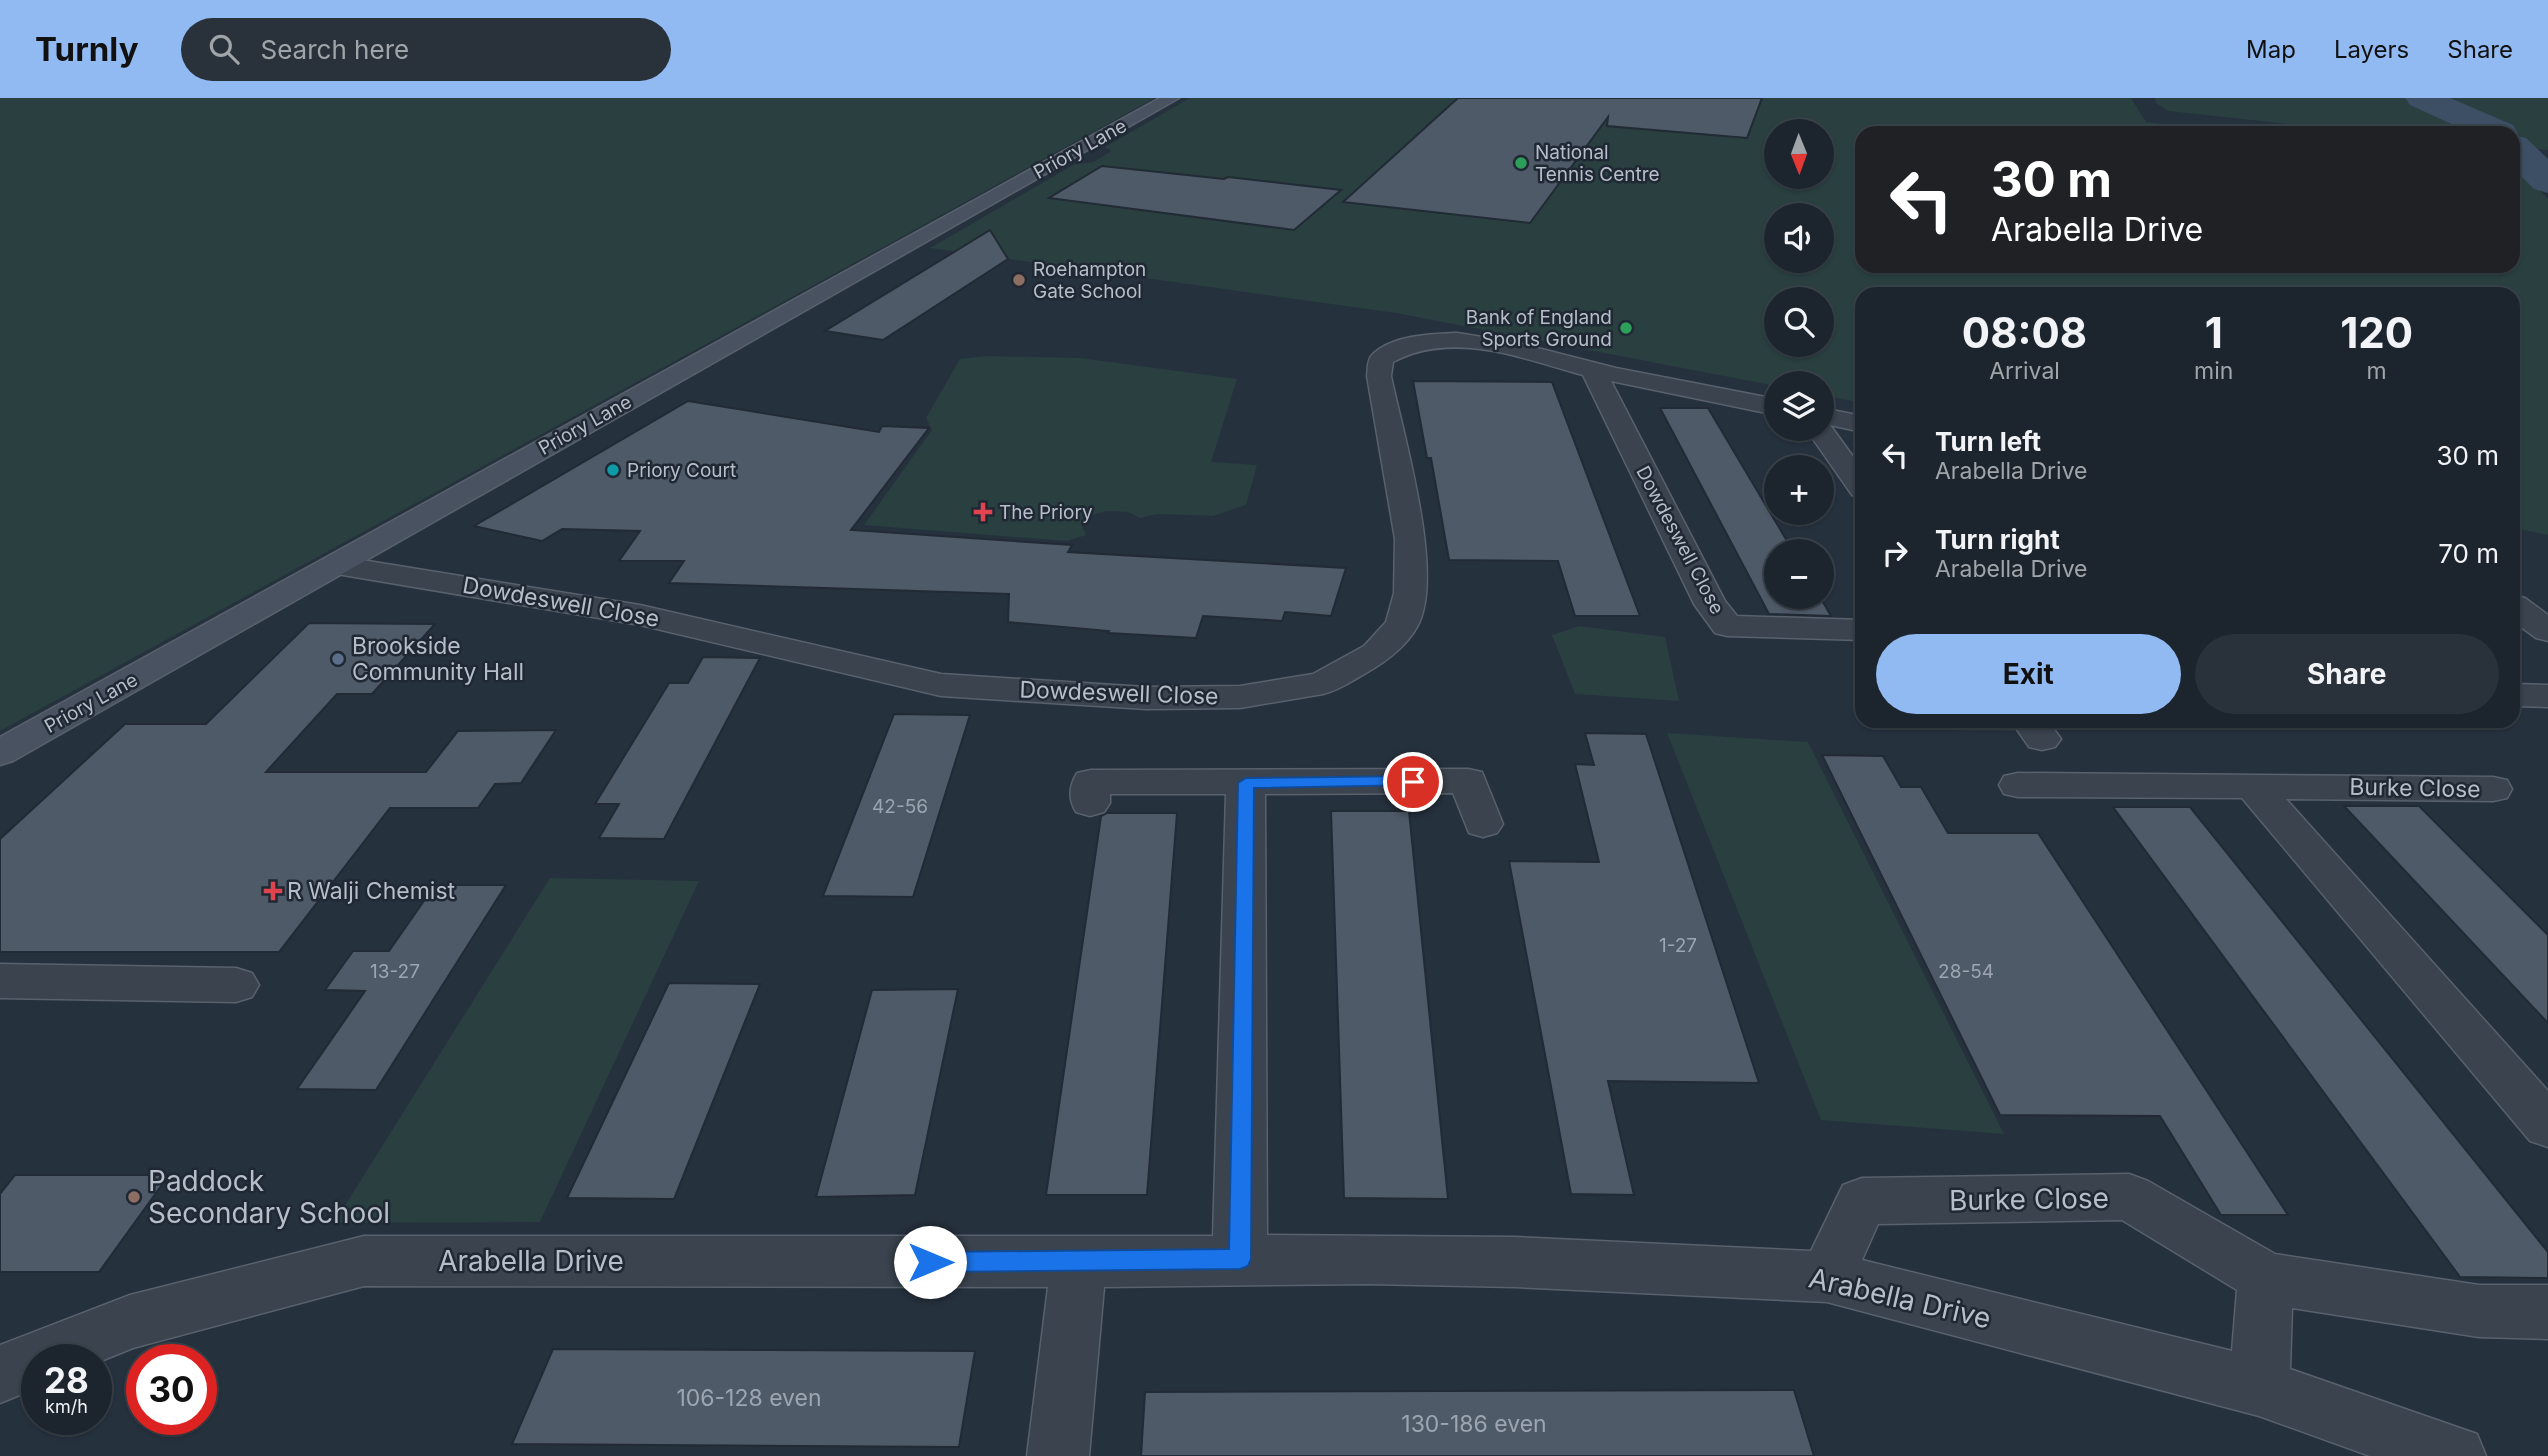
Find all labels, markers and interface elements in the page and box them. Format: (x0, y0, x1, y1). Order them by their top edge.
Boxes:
search box (181, 18, 671, 81)
text: Turnly (35, 29, 139, 69)
icon: search (205, 30, 243, 68)
text: Search here (261, 34, 409, 65)
text: Map (2246, 35, 2296, 64)
text: Layers (2334, 35, 2409, 64)
text: Share (2447, 35, 2513, 64)
street label: Priory Lane (1029, 114, 1131, 184)
north arrow (1764, 119, 1834, 189)
map controls (1764, 119, 1834, 609)
place label: National Tennis Centre (1535, 141, 1660, 186)
text: 30 m (1991, 150, 2112, 209)
icon: left (1876, 154, 1967, 245)
marker: National Tennis Centre (1513, 155, 1529, 171)
button: sound (1764, 203, 1834, 273)
text: Arabella Drive (1991, 210, 2203, 249)
place label: Roehampton Gate School (1033, 258, 1146, 303)
marker: Roehampton Gate School (1011, 272, 1027, 288)
button: search (1764, 287, 1834, 357)
place label: Bank of England Sports Ground (1466, 306, 1612, 351)
text: 08:08 (1962, 307, 2087, 358)
text: 1 (2205, 307, 2223, 358)
text: 120 (2340, 307, 2413, 358)
marker: Bank of England Sports Ground (1618, 320, 1634, 336)
text: Arrival (1989, 357, 2060, 385)
text: min (2194, 357, 2233, 385)
text: m (2367, 357, 2387, 385)
button: layers (1764, 371, 1834, 441)
street label: Priory Lane (534, 390, 636, 460)
text: Turn left (1935, 426, 2041, 457)
icon: left (1876, 436, 1914, 474)
text: 30 m (2436, 440, 2499, 471)
button: + (1764, 455, 1834, 525)
text: Arabella Drive (1935, 457, 2088, 485)
place label: Priory Court (627, 459, 736, 482)
marker: Priory Court (605, 462, 621, 478)
street label: Dowdeswell Close (1631, 462, 1729, 618)
place label: The Priory (999, 501, 1093, 524)
marker: The Priory (973, 502, 993, 522)
text: Turn right (1935, 524, 2060, 555)
icon: right (1876, 534, 1914, 572)
text: 70 m (2438, 538, 2499, 569)
button: − (1764, 539, 1834, 609)
text: Arabella Drive (1935, 555, 2088, 583)
street label: Dowdeswell Close (461, 571, 661, 633)
place label: Brookside Community Hall (352, 632, 524, 686)
button: Exit (1876, 634, 2181, 714)
button: Share (2195, 634, 2499, 714)
marker: Brookside Community Hall (330, 651, 346, 667)
street label: Priory Lane (40, 668, 142, 738)
street label: Dowdeswell Close (1019, 676, 1219, 710)
pin (1383, 752, 1443, 812)
icon: arrive (1394, 763, 1432, 801)
street label: Burke Close (2349, 773, 2481, 803)
house number: 42-56 (872, 795, 928, 818)
place label: R Walji Chemist (287, 877, 456, 905)
marker: R Walji Chemist (265, 883, 281, 899)
house number: 1-27 (1659, 934, 1697, 957)
house number: 13-27 (370, 960, 420, 983)
house number: 28-54 (1938, 960, 1994, 983)
place label: Paddock Secondary School (148, 1164, 390, 1230)
street label: Burke Close (1949, 1181, 2109, 1217)
marker: Paddock Secondary School (126, 1189, 142, 1205)
position arrow (893, 1225, 967, 1299)
street label: Arabella Drive (438, 1244, 624, 1278)
street label: Arabella Drive (1806, 1261, 1994, 1335)
speed limit sign: 30 (126, 1344, 217, 1435)
text: 28 (44, 1359, 89, 1401)
house number: 106-128 even (676, 1384, 822, 1412)
text: km/h (45, 1396, 88, 1417)
house number: 130-186 even (1401, 1410, 1547, 1438)

